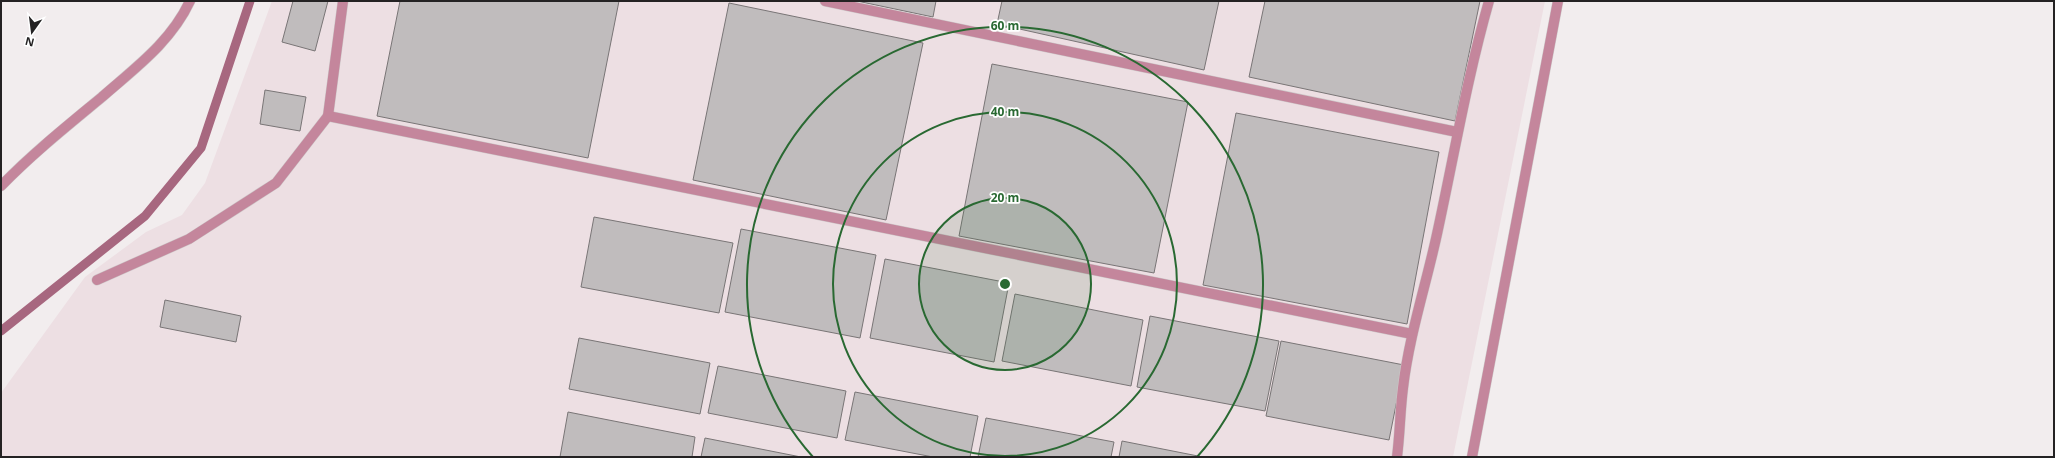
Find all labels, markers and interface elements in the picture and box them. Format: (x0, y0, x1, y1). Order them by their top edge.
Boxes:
north arrow (12, 12, 52, 52)
text: 60 m (991, 17, 1019, 34)
text: N (23, 34, 36, 51)
text: 40 m (991, 103, 1019, 120)
text: 20 m (991, 189, 1019, 206)
centre of rings (998, 277, 1012, 291)

